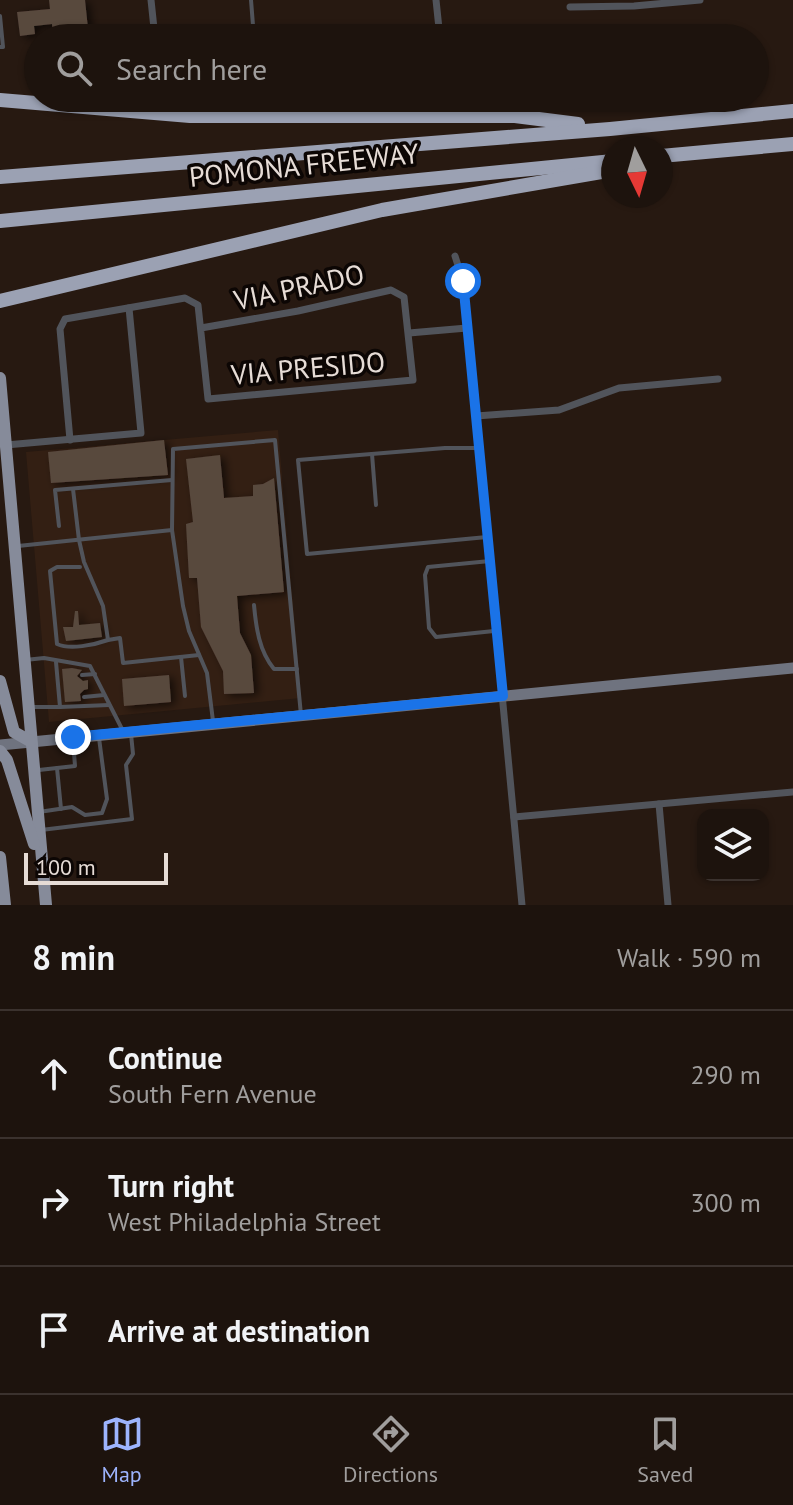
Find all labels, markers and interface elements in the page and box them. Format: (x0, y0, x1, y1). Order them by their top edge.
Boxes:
search box (24, 24, 769, 112)
icon: search (52, 46, 96, 90)
text: Search here (116, 49, 267, 88)
street label: POMONA FREEWAY (187, 134, 421, 195)
north arrow (601, 136, 673, 208)
street label: VIA PRADO (229, 255, 367, 319)
route start (445, 263, 481, 299)
street label: VIA PRESIDO (228, 342, 387, 393)
route end (55, 719, 91, 755)
map controls (697, 809, 769, 881)
button: layers (697, 809, 769, 881)
scale bar (24, 849, 168, 885)
text: 100 m (36, 853, 96, 881)
text: 8 min (32, 935, 115, 979)
text: Walk · 590 m (617, 941, 761, 974)
text: Continue (108, 1038, 222, 1077)
icon: ahead (32, 1052, 76, 1096)
text: 290 m (690, 1058, 761, 1091)
text: South Fern Avenue (108, 1077, 317, 1110)
text: Turn right (108, 1166, 234, 1205)
icon: right (32, 1180, 76, 1224)
text: 300 m (690, 1186, 761, 1219)
text: West Philadelphia Street (108, 1205, 381, 1238)
icon: arrive (32, 1308, 76, 1352)
text: Arrive at destination (108, 1311, 370, 1350)
tab: Map (100, 1412, 144, 1488)
tab: Directions (343, 1412, 438, 1488)
tab: Saved (637, 1412, 693, 1488)

